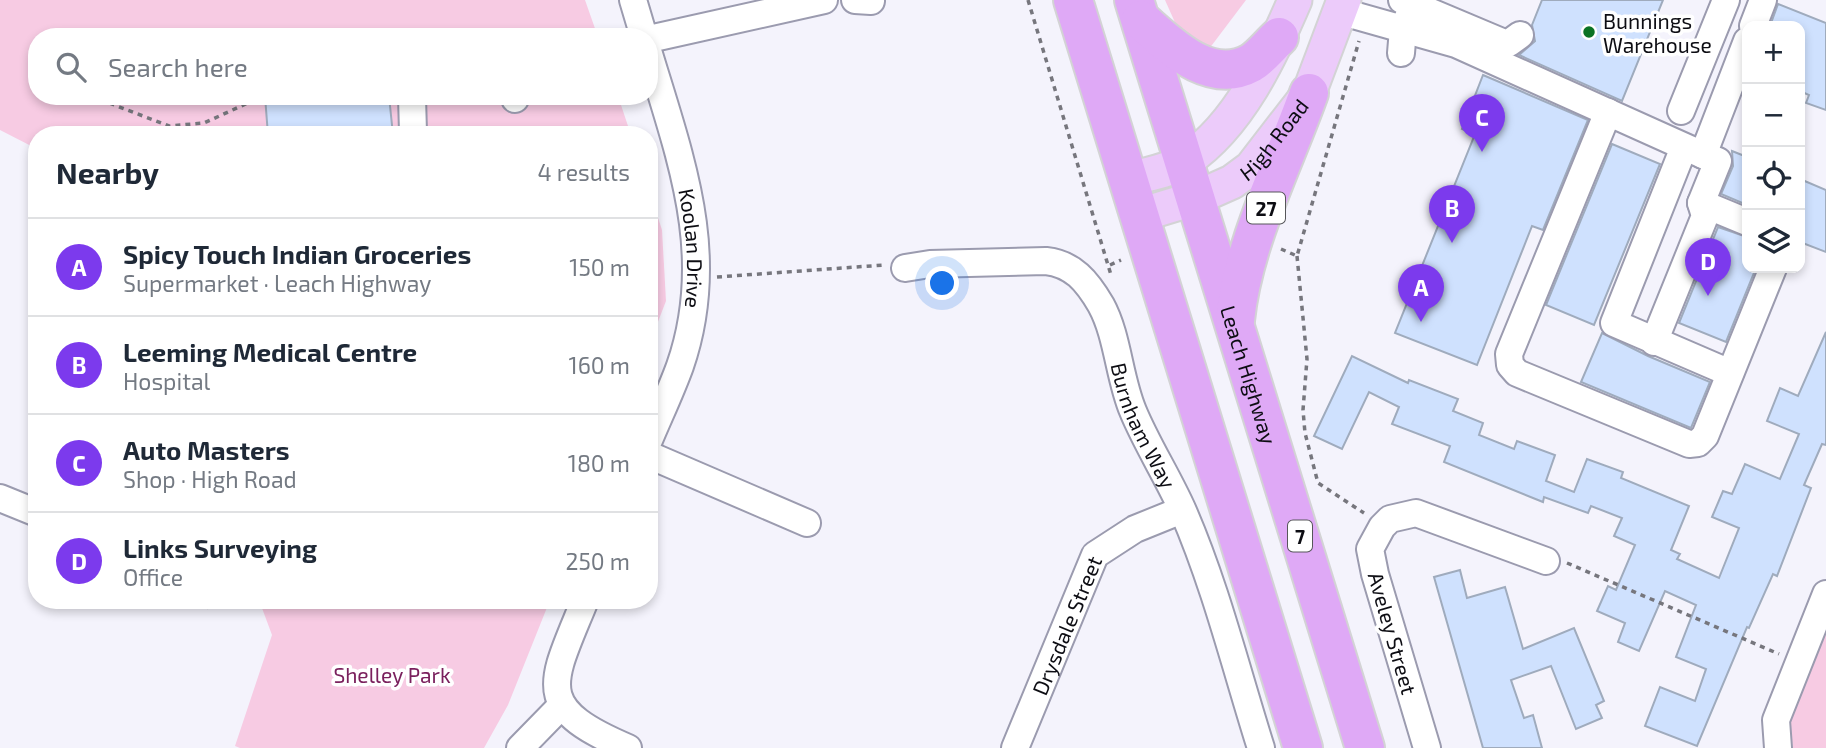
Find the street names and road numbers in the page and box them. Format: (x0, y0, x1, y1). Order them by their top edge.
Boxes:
street label: High Road (1234, 93, 1313, 185)
street label: Koolan Drive (675, 186, 709, 310)
road number: 27 (1247, 192, 1285, 224)
street label: Leach Highway (1217, 302, 1283, 447)
street label: Burnham Way (1107, 360, 1182, 492)
road number: 7 (1288, 520, 1312, 552)
street label: Drysdale Street (1026, 552, 1106, 698)
street label: Aveley Street (1364, 569, 1422, 697)

